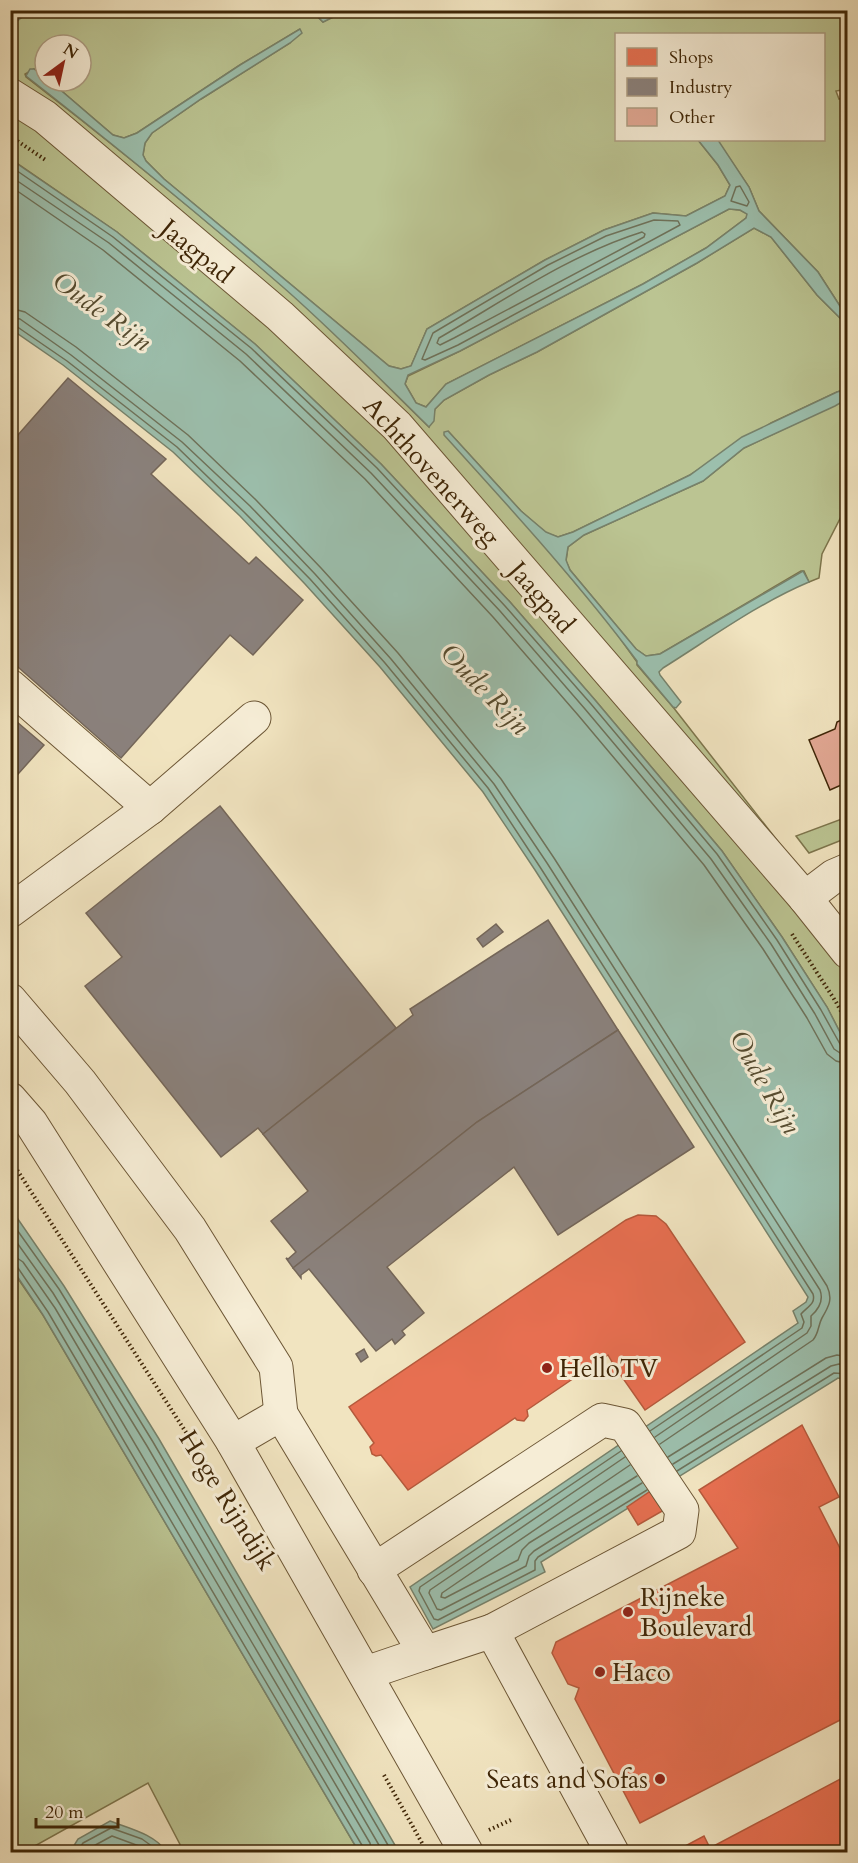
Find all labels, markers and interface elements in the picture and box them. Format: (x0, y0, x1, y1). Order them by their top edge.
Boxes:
north arrow (33, 33, 93, 93)
legend (615, 33, 825, 141)
text: N (59, 38, 83, 64)
text: Shops (669, 45, 713, 70)
text: Industry (669, 75, 733, 100)
text: Other (669, 105, 715, 130)
street label: Jaagpad (150, 209, 241, 292)
water label: Oude Rijn (45, 263, 159, 360)
street label: Achthovenerweg (355, 389, 508, 554)
street label: Jaagpad (498, 551, 583, 641)
water label: Oude Rijn (432, 635, 538, 743)
water label: Oude Rijn (720, 1024, 809, 1141)
place label: HelloTV (559, 1351, 659, 1386)
marker: HelloTV (540, 1361, 554, 1375)
street label: Hoge Rijndijk (171, 1424, 285, 1577)
place label: Rijneke Boulevard (640, 1580, 752, 1645)
marker: Rijneke Boulevard (621, 1605, 635, 1619)
place label: Haco (612, 1655, 671, 1690)
marker: Haco (593, 1665, 607, 1679)
place label: Seats and Sofas (486, 1762, 648, 1797)
marker: Seats and Sofas (653, 1772, 667, 1786)
scale bar (36, 1791, 118, 1829)
text: 20 m (45, 1800, 84, 1825)

